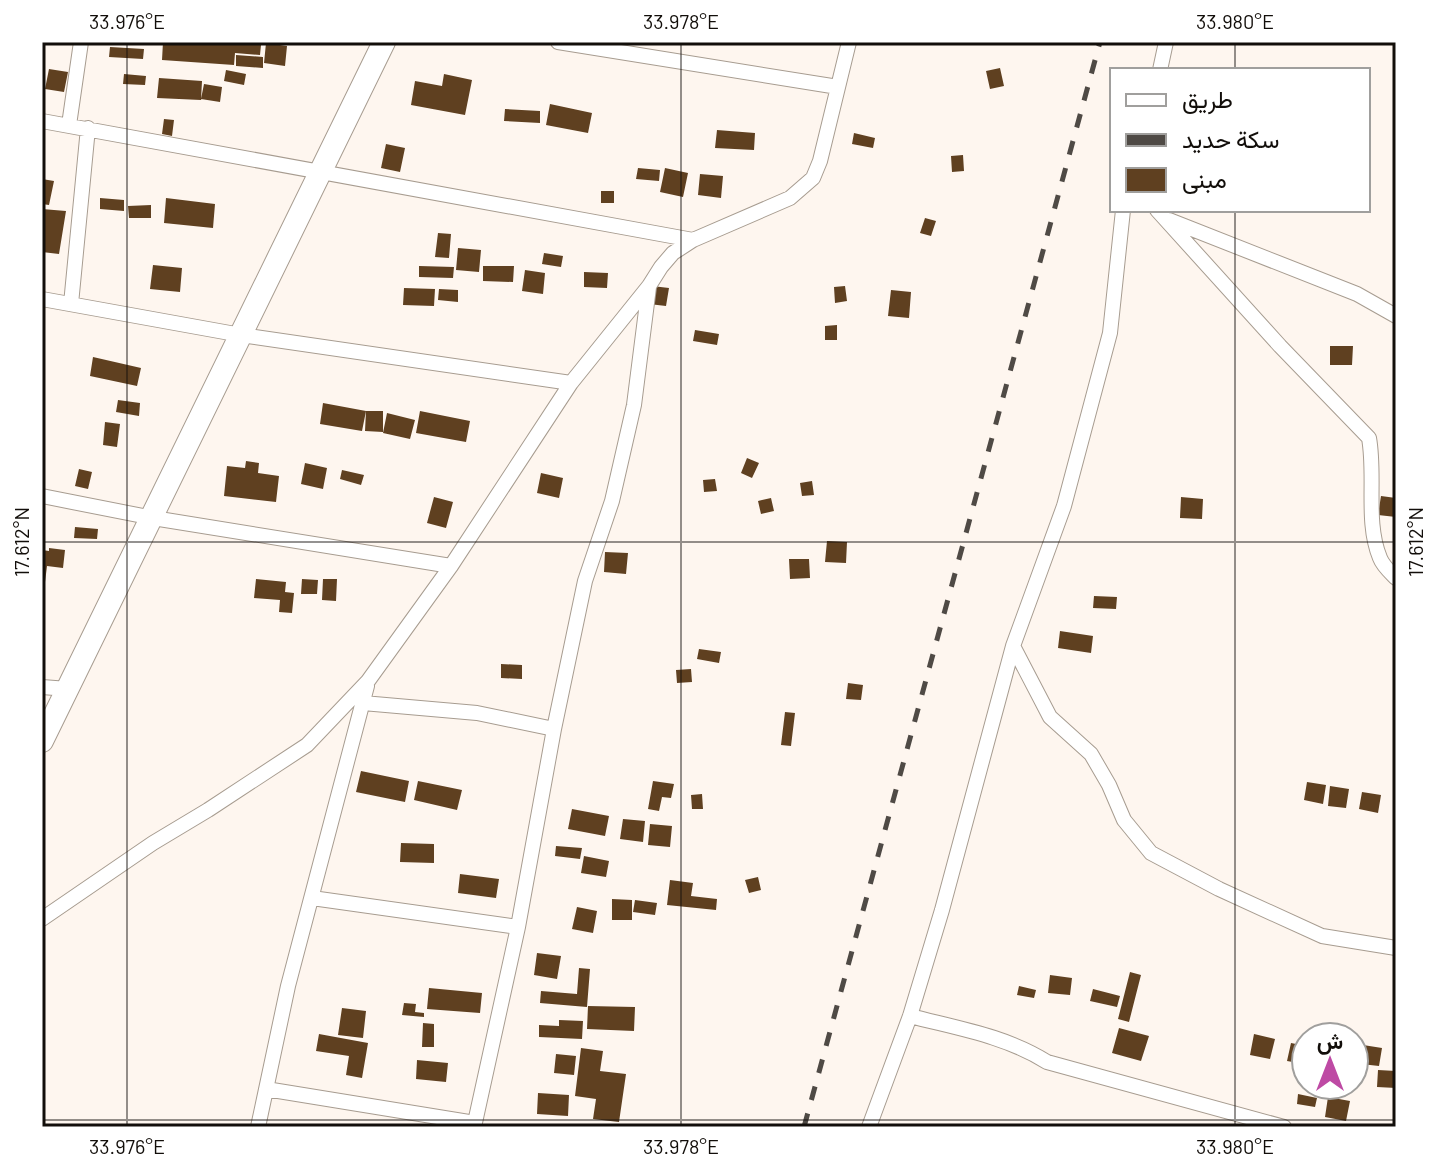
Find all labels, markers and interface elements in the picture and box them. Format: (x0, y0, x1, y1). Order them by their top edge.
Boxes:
text: 33.976°E (89, 9, 165, 33)
text: 33.978°E (643, 9, 719, 33)
text: 33.980°E (1196, 9, 1274, 33)
legend (1110, 68, 1370, 212)
text: طريق (1182, 84, 1233, 115)
text: سكة حديد (1182, 124, 1280, 154)
text: مبنى (1182, 164, 1227, 194)
text: 17.612°N (9, 507, 33, 577)
text: 17.612°N (1403, 507, 1427, 577)
north arrow (1290, 1021, 1370, 1101)
text: ش (1317, 1027, 1343, 1055)
text: 33.976°E (89, 1134, 165, 1158)
text: 33.978°E (643, 1134, 719, 1158)
text: 33.980°E (1196, 1134, 1274, 1158)

